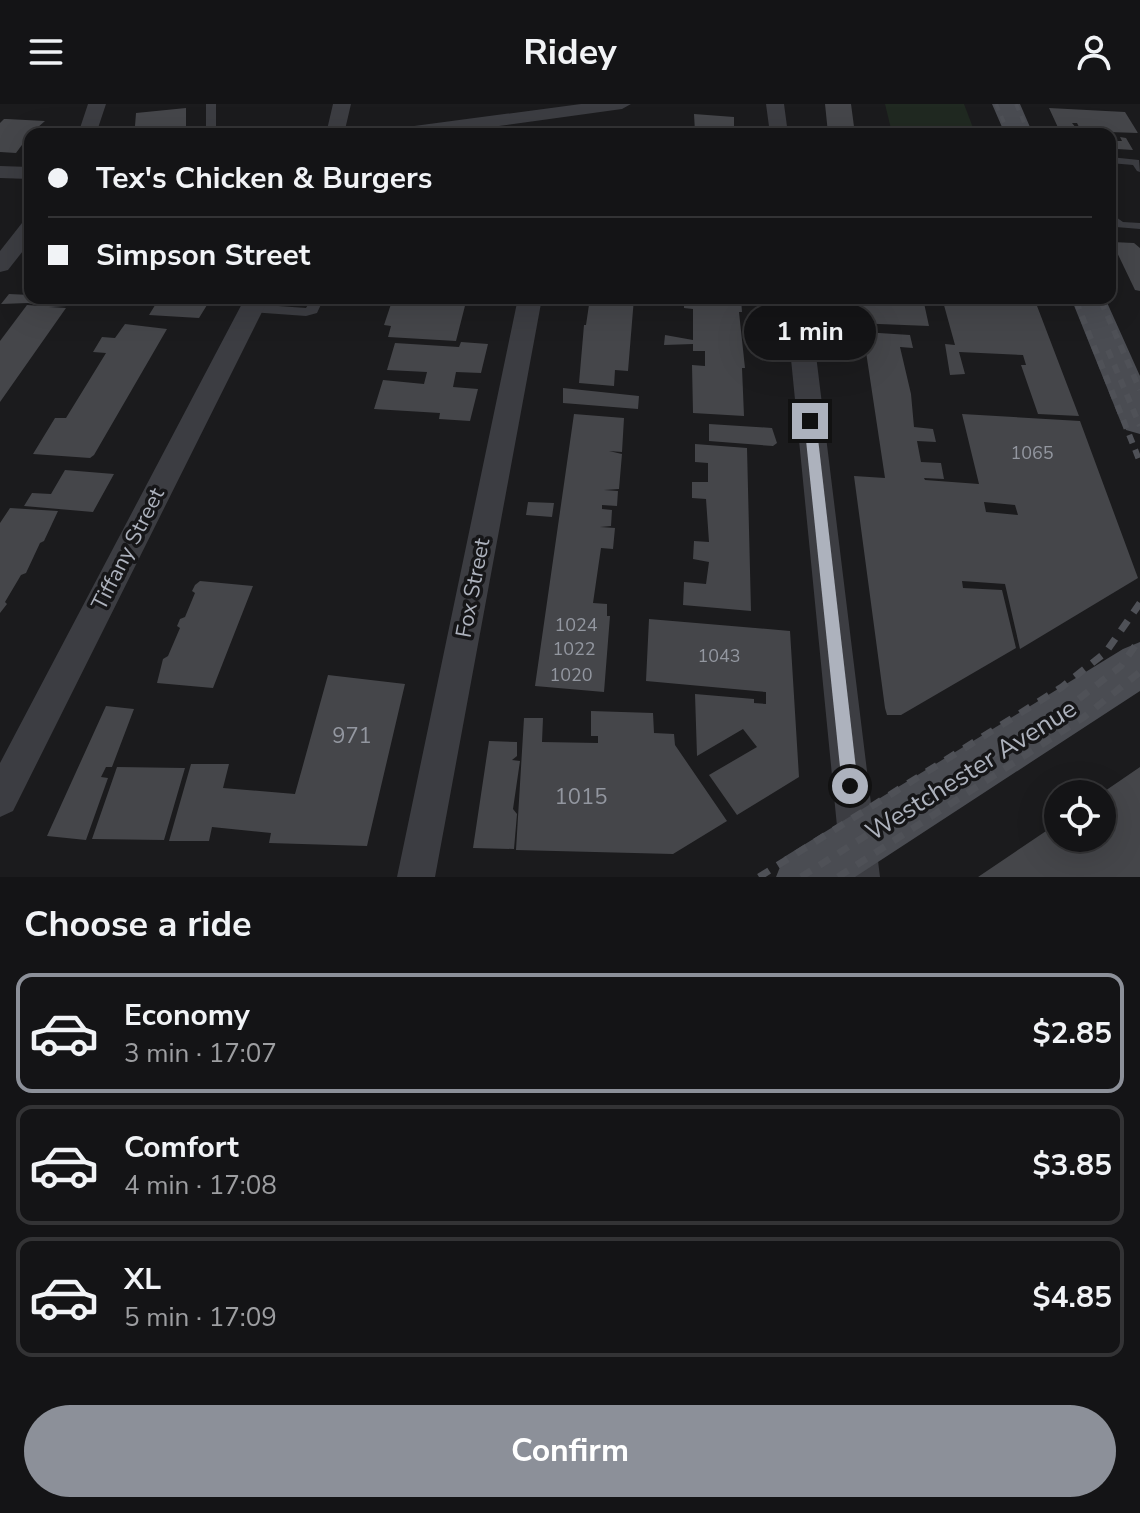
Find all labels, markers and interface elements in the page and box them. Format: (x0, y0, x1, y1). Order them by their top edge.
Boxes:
text: Ridey (523, 28, 617, 77)
icon: menu (24, 30, 68, 74)
icon: person (1072, 30, 1116, 74)
text: Tex's Chicken & Burgers (96, 158, 432, 199)
text: Simpson Street (96, 235, 310, 276)
callout: 1 min (744, 305, 876, 361)
text: 1 min (776, 314, 844, 349)
route end (792, 403, 828, 439)
house number: 1065 (1010, 441, 1054, 465)
street label: Tiffany Street (84, 482, 172, 615)
street label: Fox Street (449, 535, 497, 640)
house number: 1024 (554, 613, 598, 637)
house number: 1022 (552, 637, 596, 661)
house number: 1043 (697, 644, 741, 668)
house number: 1020 (549, 663, 593, 687)
street label: Westchester Avenue (859, 691, 1083, 849)
house number: 971 (332, 721, 372, 751)
route start (832, 768, 868, 804)
map controls (1044, 780, 1116, 852)
button: locate (1044, 780, 1116, 852)
house number: 1015 (555, 782, 607, 812)
text: Choose a ride (24, 900, 252, 949)
text: Economy (124, 995, 250, 1036)
icon: car (28, 997, 100, 1069)
text: $2.85 (1033, 1013, 1112, 1054)
text: 3 min · 17:07 (124, 1036, 277, 1071)
text: Comfort (124, 1127, 239, 1168)
icon: car (28, 1129, 100, 1201)
text: $3.85 (1033, 1145, 1112, 1186)
text: 4 min · 17:08 (124, 1168, 277, 1203)
text: XL (124, 1259, 161, 1300)
icon: car (28, 1261, 100, 1333)
text: $4.85 (1033, 1277, 1112, 1318)
text: 5 min · 17:09 (124, 1300, 277, 1335)
button: Confirm (24, 1405, 1116, 1497)

